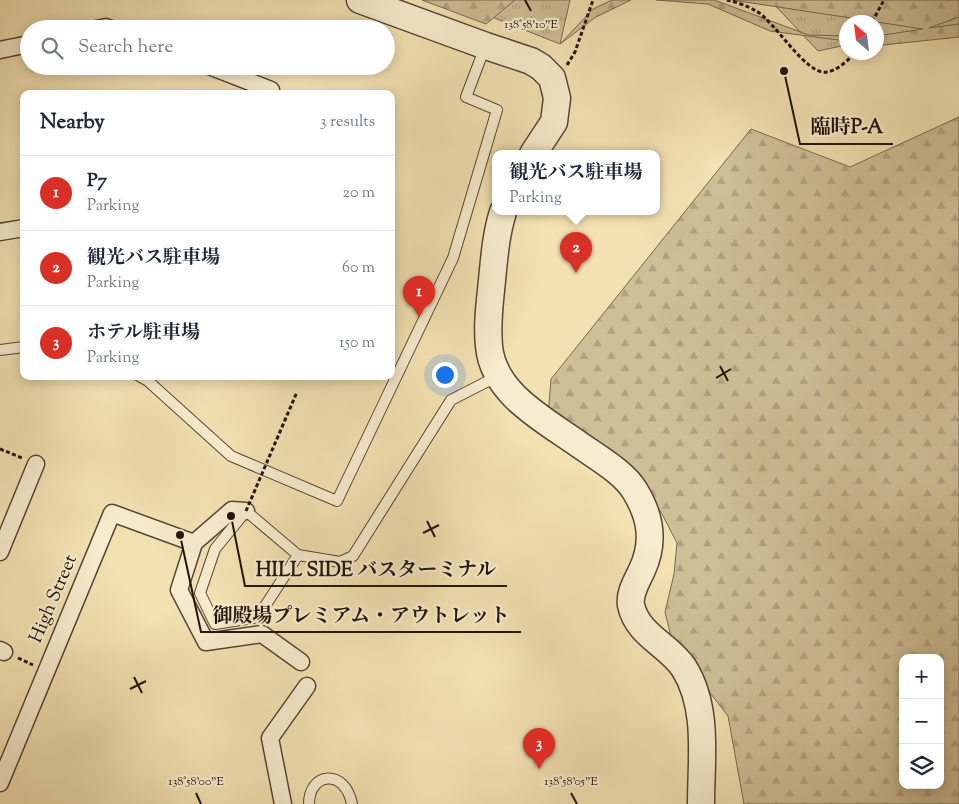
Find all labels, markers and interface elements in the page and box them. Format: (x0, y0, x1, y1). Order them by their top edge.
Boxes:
north arrow (839, 15, 884, 60)
text: 138°58'10"E (504, 16, 559, 34)
search box (20, 20, 395, 75)
icon: search (38, 34, 66, 62)
text: Search here (78, 34, 173, 61)
text: Nearby (40, 108, 105, 138)
callout: 臨時P-A (800, 109, 893, 144)
text: 3 results (320, 111, 375, 134)
text: 臨時P-A (811, 114, 884, 143)
popup (492, 150, 660, 215)
text: 観光バス駐車場 (509, 160, 643, 187)
text: P7 (87, 168, 107, 195)
text: 1 (53, 182, 59, 205)
text: 20 m (342, 182, 375, 205)
text: Parking (509, 187, 562, 210)
text: Parking (87, 195, 139, 218)
pin: 2 (560, 232, 592, 273)
text: 観光バス駐車場 (87, 245, 220, 272)
text: 2 (52, 257, 60, 280)
text: 60 m (342, 257, 375, 280)
text: Parking (87, 272, 139, 295)
pin: 1 (403, 276, 435, 317)
text: ホテル駐車場 (87, 320, 200, 347)
text: 3 (53, 332, 59, 355)
text: 150 m (339, 332, 375, 355)
text: Parking (87, 347, 139, 370)
your location (432, 362, 458, 388)
street label: High Street (23, 550, 85, 647)
callout: HILL SIDE バスターミナル (245, 551, 507, 586)
text: HILL SIDE バスターミナル (256, 557, 496, 586)
callout: 御殿場プレミアム・アウトレット (201, 597, 521, 632)
text: 御殿場プレミアム・アウトレット (212, 603, 510, 632)
map controls (899, 654, 944, 789)
button: + (899, 654, 944, 699)
button: − (899, 699, 944, 744)
pin: 3 (523, 728, 555, 769)
button: layers (899, 744, 944, 789)
text: 138°58'00"E (168, 773, 224, 791)
text: 138°58'05"E (544, 773, 598, 791)

